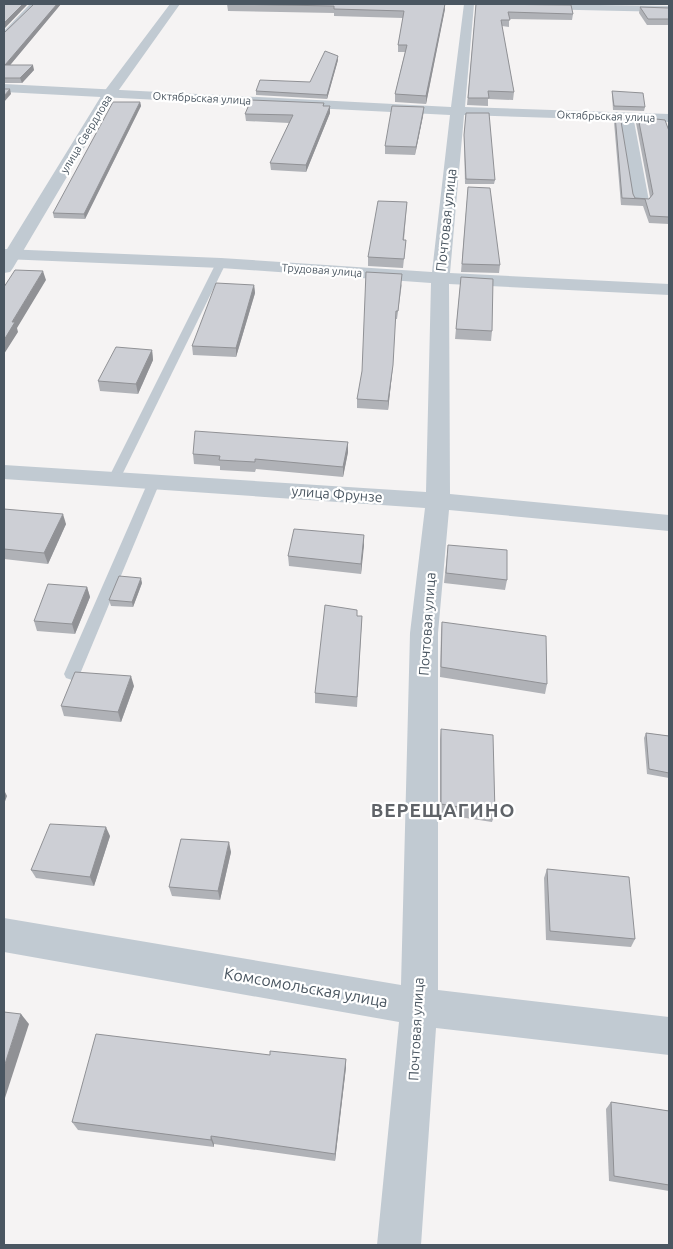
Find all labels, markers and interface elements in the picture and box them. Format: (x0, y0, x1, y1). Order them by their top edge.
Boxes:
street label: Октябрьская улица (152, 89, 252, 107)
street label: улица Свердлова (58, 93, 114, 175)
street label: Октябрьская улица (557, 108, 655, 124)
street label: Почтовая улица (433, 168, 459, 272)
street label: Трудовая улица (281, 261, 363, 279)
street label: улица Фрунзе (291, 483, 383, 505)
street label: Почтовая улица (415, 572, 439, 676)
district label: ВЕРЕЩАГИНО (371, 799, 515, 821)
street label: Комсомольская улица (223, 964, 389, 1010)
street label: Почтовая улица (405, 977, 427, 1081)

